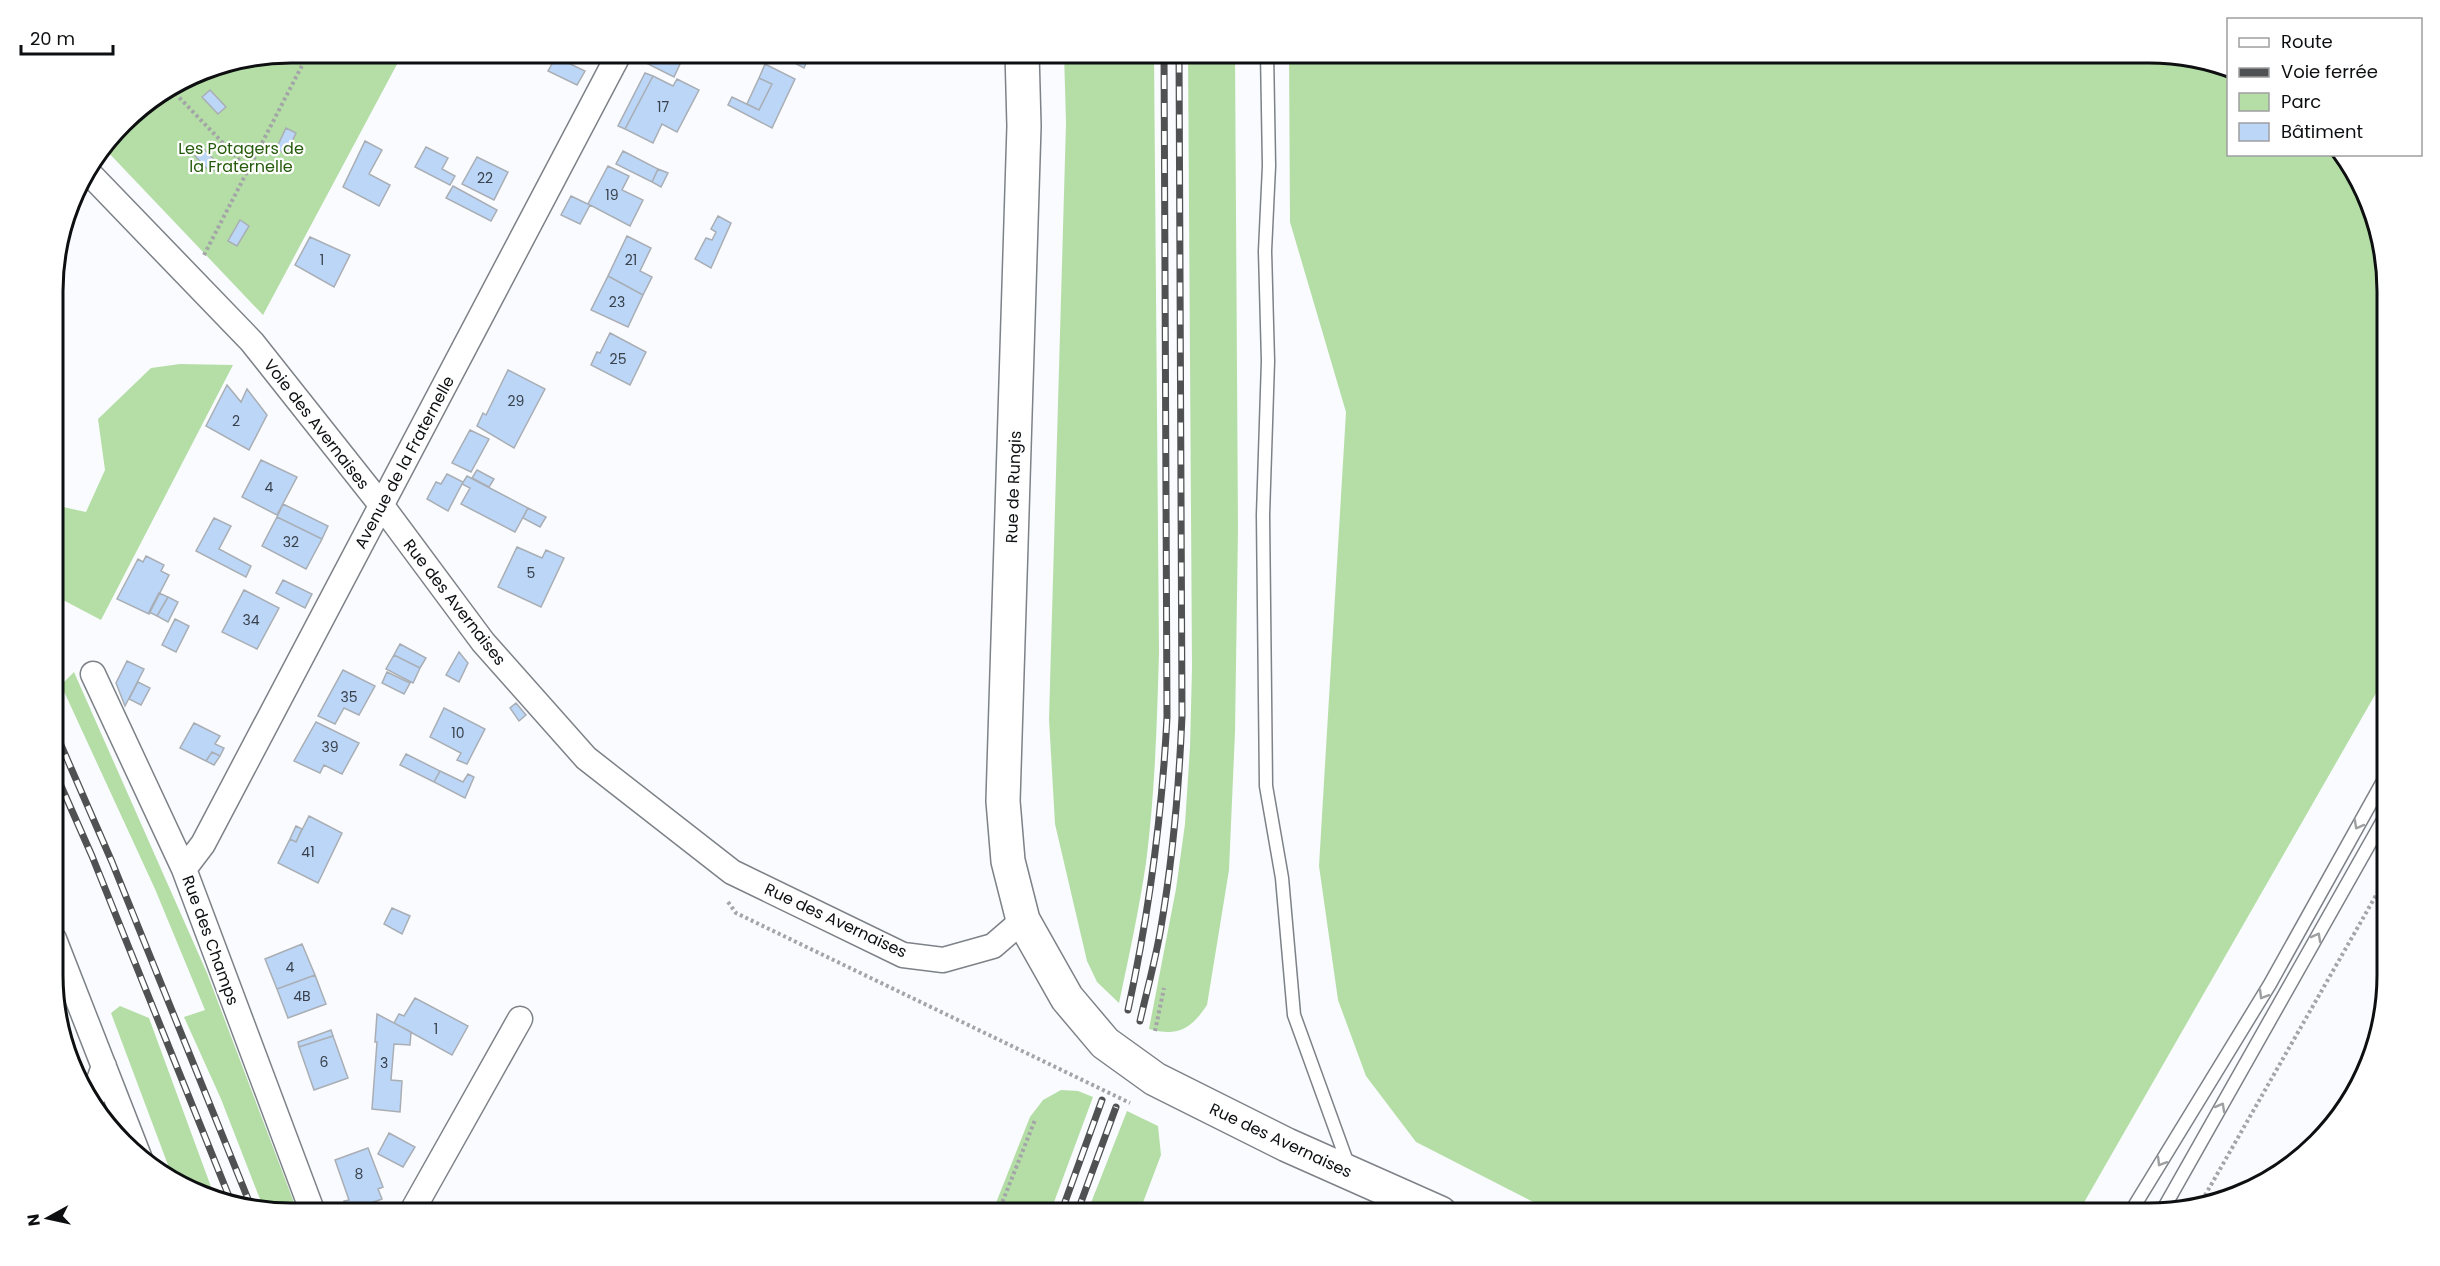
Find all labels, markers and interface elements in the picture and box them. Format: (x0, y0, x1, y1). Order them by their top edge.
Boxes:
scale bar (21, 18, 112, 56)
legend (2227, 18, 2422, 156)
text: 20 m (30, 26, 75, 51)
text: Route (2281, 29, 2333, 54)
text: Voie ferrée (2281, 59, 2378, 84)
text: Parc (2281, 89, 2321, 114)
house number: 17 (657, 97, 669, 117)
text: Bâtiment (2281, 119, 2363, 144)
park label: Les Potagers de la Fraternelle (178, 137, 304, 178)
house number: 22 (477, 168, 493, 188)
house number: 19 (605, 185, 619, 205)
house number: 1 (320, 250, 324, 270)
house number: 21 (625, 250, 637, 270)
house number: 23 (609, 292, 625, 312)
house number: 25 (610, 349, 626, 369)
street label: Voie des Avernaises (258, 354, 375, 494)
street label: Avenue de la Fraternelle (349, 372, 460, 553)
house number: 29 (508, 391, 524, 411)
house number: 2 (232, 411, 240, 431)
street label: Rue de Rungis (1000, 430, 1027, 544)
house number: 4 (265, 477, 274, 497)
house number: 32 (283, 532, 299, 552)
street label: Rue des Avernaises (398, 534, 511, 670)
house number: 5 (527, 563, 535, 583)
house number: 34 (242, 610, 260, 630)
house number: 35 (340, 687, 358, 707)
house number: 10 (451, 723, 465, 743)
house number: 39 (321, 737, 339, 757)
one-way arrow (2354, 819, 2366, 830)
house number: 41 (301, 842, 315, 862)
street label: Rue des Champs (176, 872, 245, 1008)
street label: Rue des Avernaises (761, 877, 911, 964)
one-way arrow (2309, 933, 2321, 944)
house number: 4 (286, 957, 295, 977)
house number: 4B (293, 986, 311, 1006)
one-way arrow (2259, 989, 2270, 1000)
house number: 1 (434, 1019, 438, 1039)
house number: 6 (320, 1052, 329, 1072)
house number: 3 (380, 1053, 388, 1073)
street label: Rue des Avernaises (1206, 1097, 1356, 1184)
one-way arrow (2214, 1103, 2225, 1113)
one-way arrow (2157, 1156, 2169, 1166)
house number: 8 (355, 1164, 364, 1184)
north arrow (18, 1188, 78, 1248)
text: N (21, 1212, 46, 1228)

